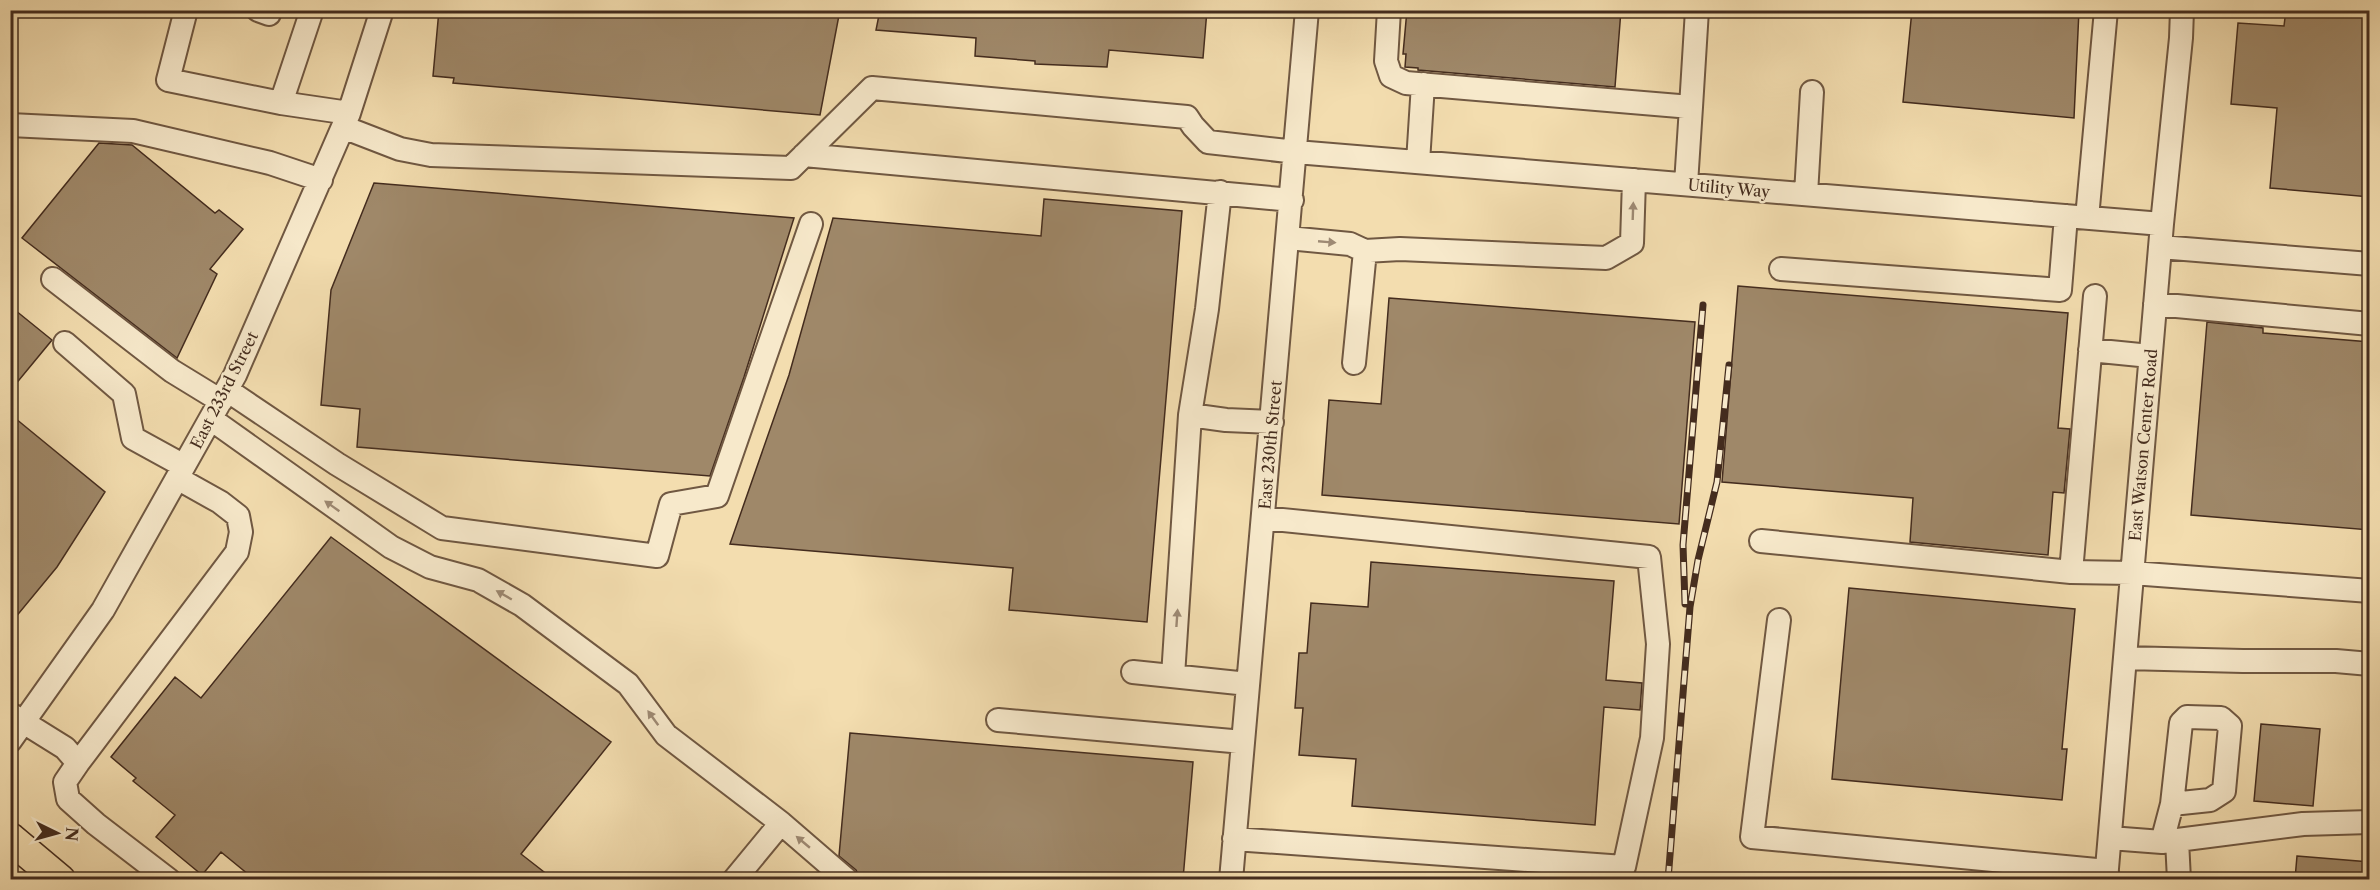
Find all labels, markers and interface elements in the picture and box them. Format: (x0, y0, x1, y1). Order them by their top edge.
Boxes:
street label: Utility Way (1687, 174, 1772, 202)
one-way arrow (1628, 202, 1638, 221)
one-way arrow (1318, 237, 1337, 247)
street label: East 233rd Street (186, 328, 262, 452)
street label: East Watson Center Road (2125, 348, 2161, 542)
street label: East 230th Street (1254, 379, 1286, 510)
one-way arrow (325, 500, 341, 512)
one-way arrow (495, 590, 512, 600)
one-way arrow (1172, 608, 1182, 627)
one-way arrow (647, 710, 659, 726)
north arrow (27, 803, 87, 863)
text: N (61, 827, 83, 842)
one-way arrow (796, 836, 811, 849)

